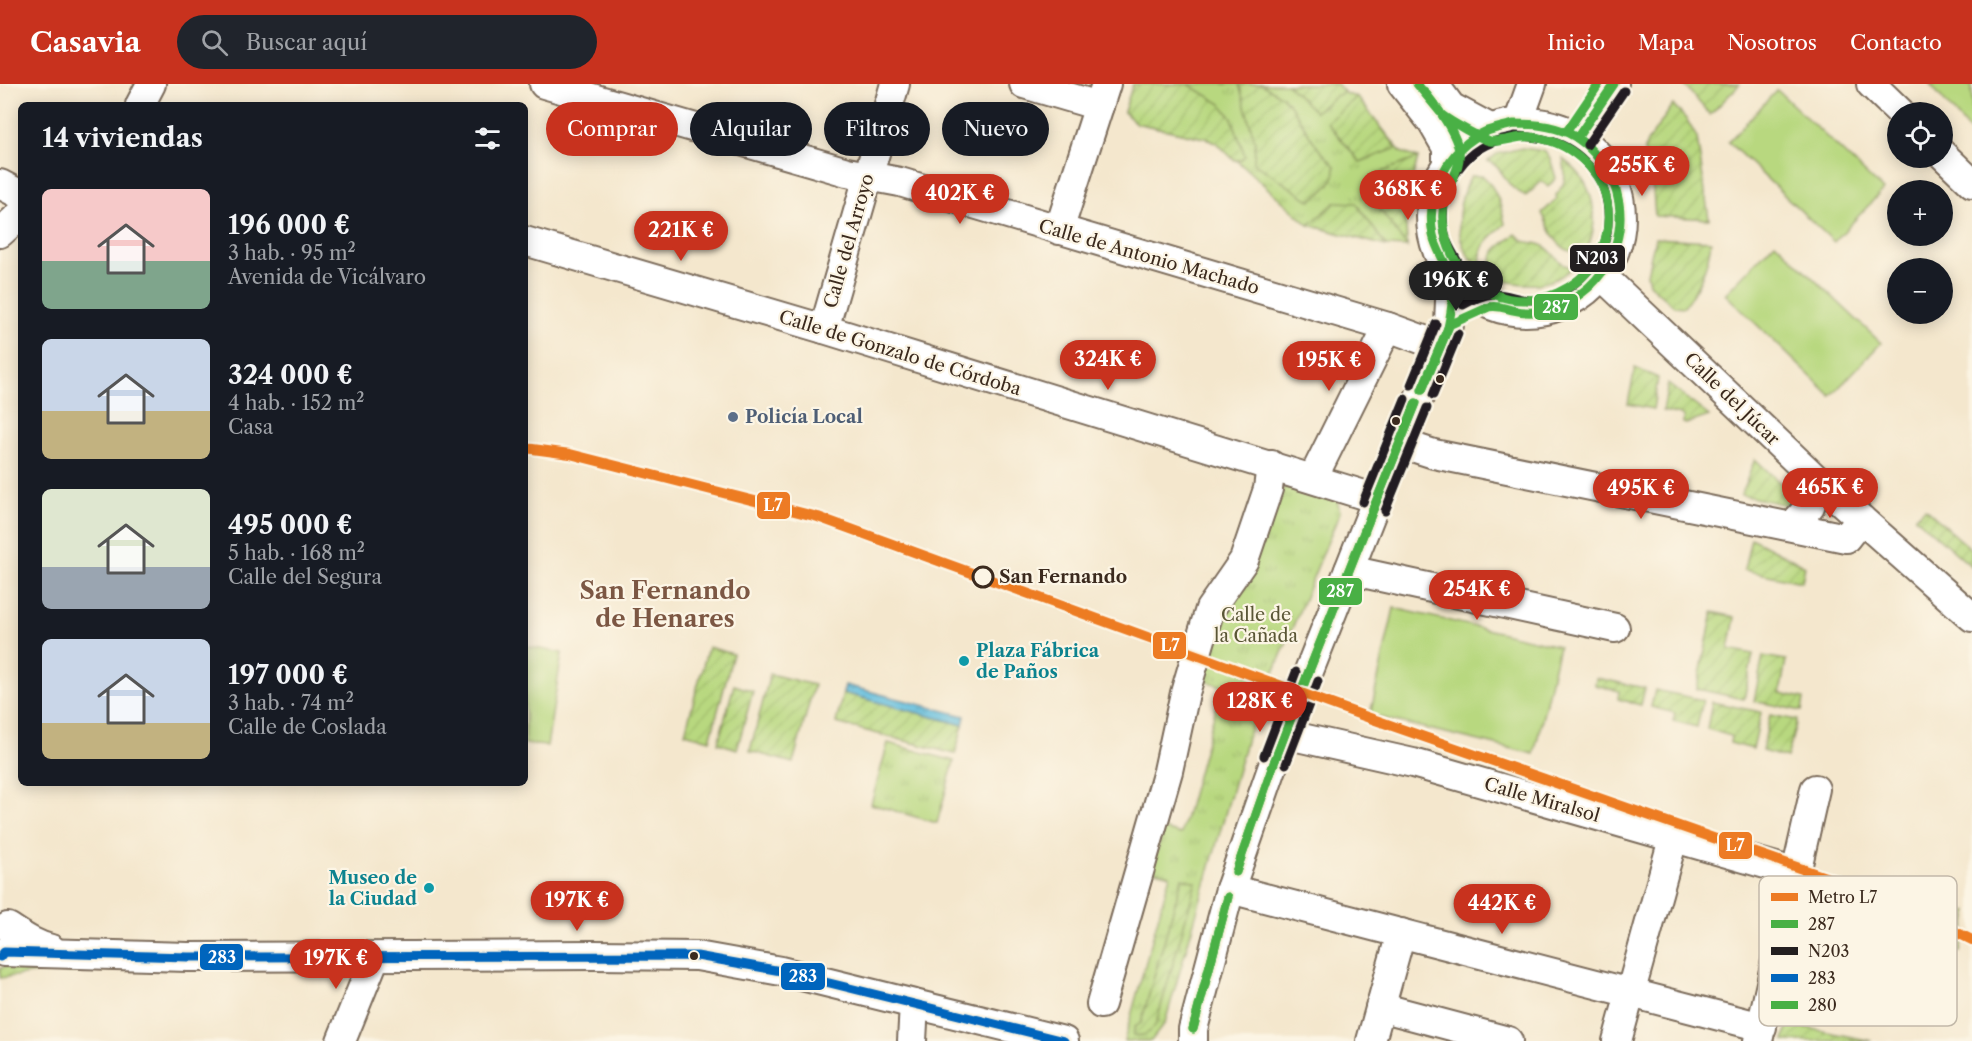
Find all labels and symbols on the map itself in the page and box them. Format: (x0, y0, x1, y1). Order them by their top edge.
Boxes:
pin: 255K € (1593, 146, 1691, 197)
pin: 368K € (1359, 170, 1457, 221)
street label: Calle del Arroyo (819, 171, 879, 311)
pin: 402K € (911, 174, 1009, 225)
pin: 221K € (632, 211, 730, 262)
street label: Calle de Antonio Machado (1036, 215, 1262, 299)
line badge: N203 (1569, 244, 1626, 273)
text: N203 (1576, 248, 1618, 268)
pin: 196K € (1407, 261, 1505, 312)
line badge: 287 (1533, 293, 1579, 321)
text: 287 (1542, 297, 1570, 317)
street label: Calle de Gonzalo de Córdoba (776, 306, 1024, 401)
pin: 324K € (1059, 340, 1157, 391)
pin: 195K € (1280, 341, 1378, 392)
street label: Calle del Júcar (1680, 348, 1784, 450)
unlabelled marker (1434, 373, 1446, 385)
place label: Policía Local (745, 406, 863, 428)
marker: Policía Local (726, 410, 740, 424)
unlabelled marker (1390, 415, 1402, 427)
pin: 465K € (1781, 468, 1879, 519)
pin: 495K € (1592, 469, 1690, 520)
line badge: L7 (756, 491, 791, 520)
text: L7 (763, 495, 783, 515)
marker: San Fernando (972, 566, 994, 588)
place label: San Fernando (999, 566, 1127, 588)
pin: 254K € (1428, 570, 1526, 621)
district label: San Fernando de Henares (579, 576, 751, 633)
line badge: 287 (1318, 577, 1363, 606)
text: 287 (1326, 581, 1354, 601)
park label: Calle de la Cañada (1214, 604, 1298, 647)
line badge: L7 (1152, 631, 1187, 660)
text: L7 (1160, 635, 1180, 655)
place label: Plaza Fábrica de Paños (976, 640, 1100, 683)
marker: Plaza Fábrica de Paños (957, 654, 971, 668)
pin: 128K € (1211, 682, 1309, 733)
street label: Calle Miralsol (1482, 773, 1602, 827)
line badge: L7 (1718, 831, 1753, 860)
text: L7 (1725, 835, 1745, 855)
place label: Museo de la Ciudad (329, 867, 417, 910)
legend (1759, 876, 1957, 1026)
marker: Museo de la Ciudad (422, 881, 436, 895)
pin: 197K € (528, 881, 626, 932)
pin: 442K € (1453, 884, 1551, 935)
text: Metro L7 (1808, 887, 1877, 907)
text: 287 (1808, 914, 1835, 934)
pin: 197K € (287, 939, 385, 990)
text: N203 (1808, 941, 1849, 961)
line badge: 283 (199, 943, 244, 971)
text: 283 (208, 947, 236, 967)
unlabelled marker (688, 950, 700, 962)
line badge: 283 (780, 962, 826, 991)
text: 283 (789, 966, 817, 986)
text: 283 (1808, 968, 1836, 988)
text: 280 (1808, 995, 1837, 1015)

